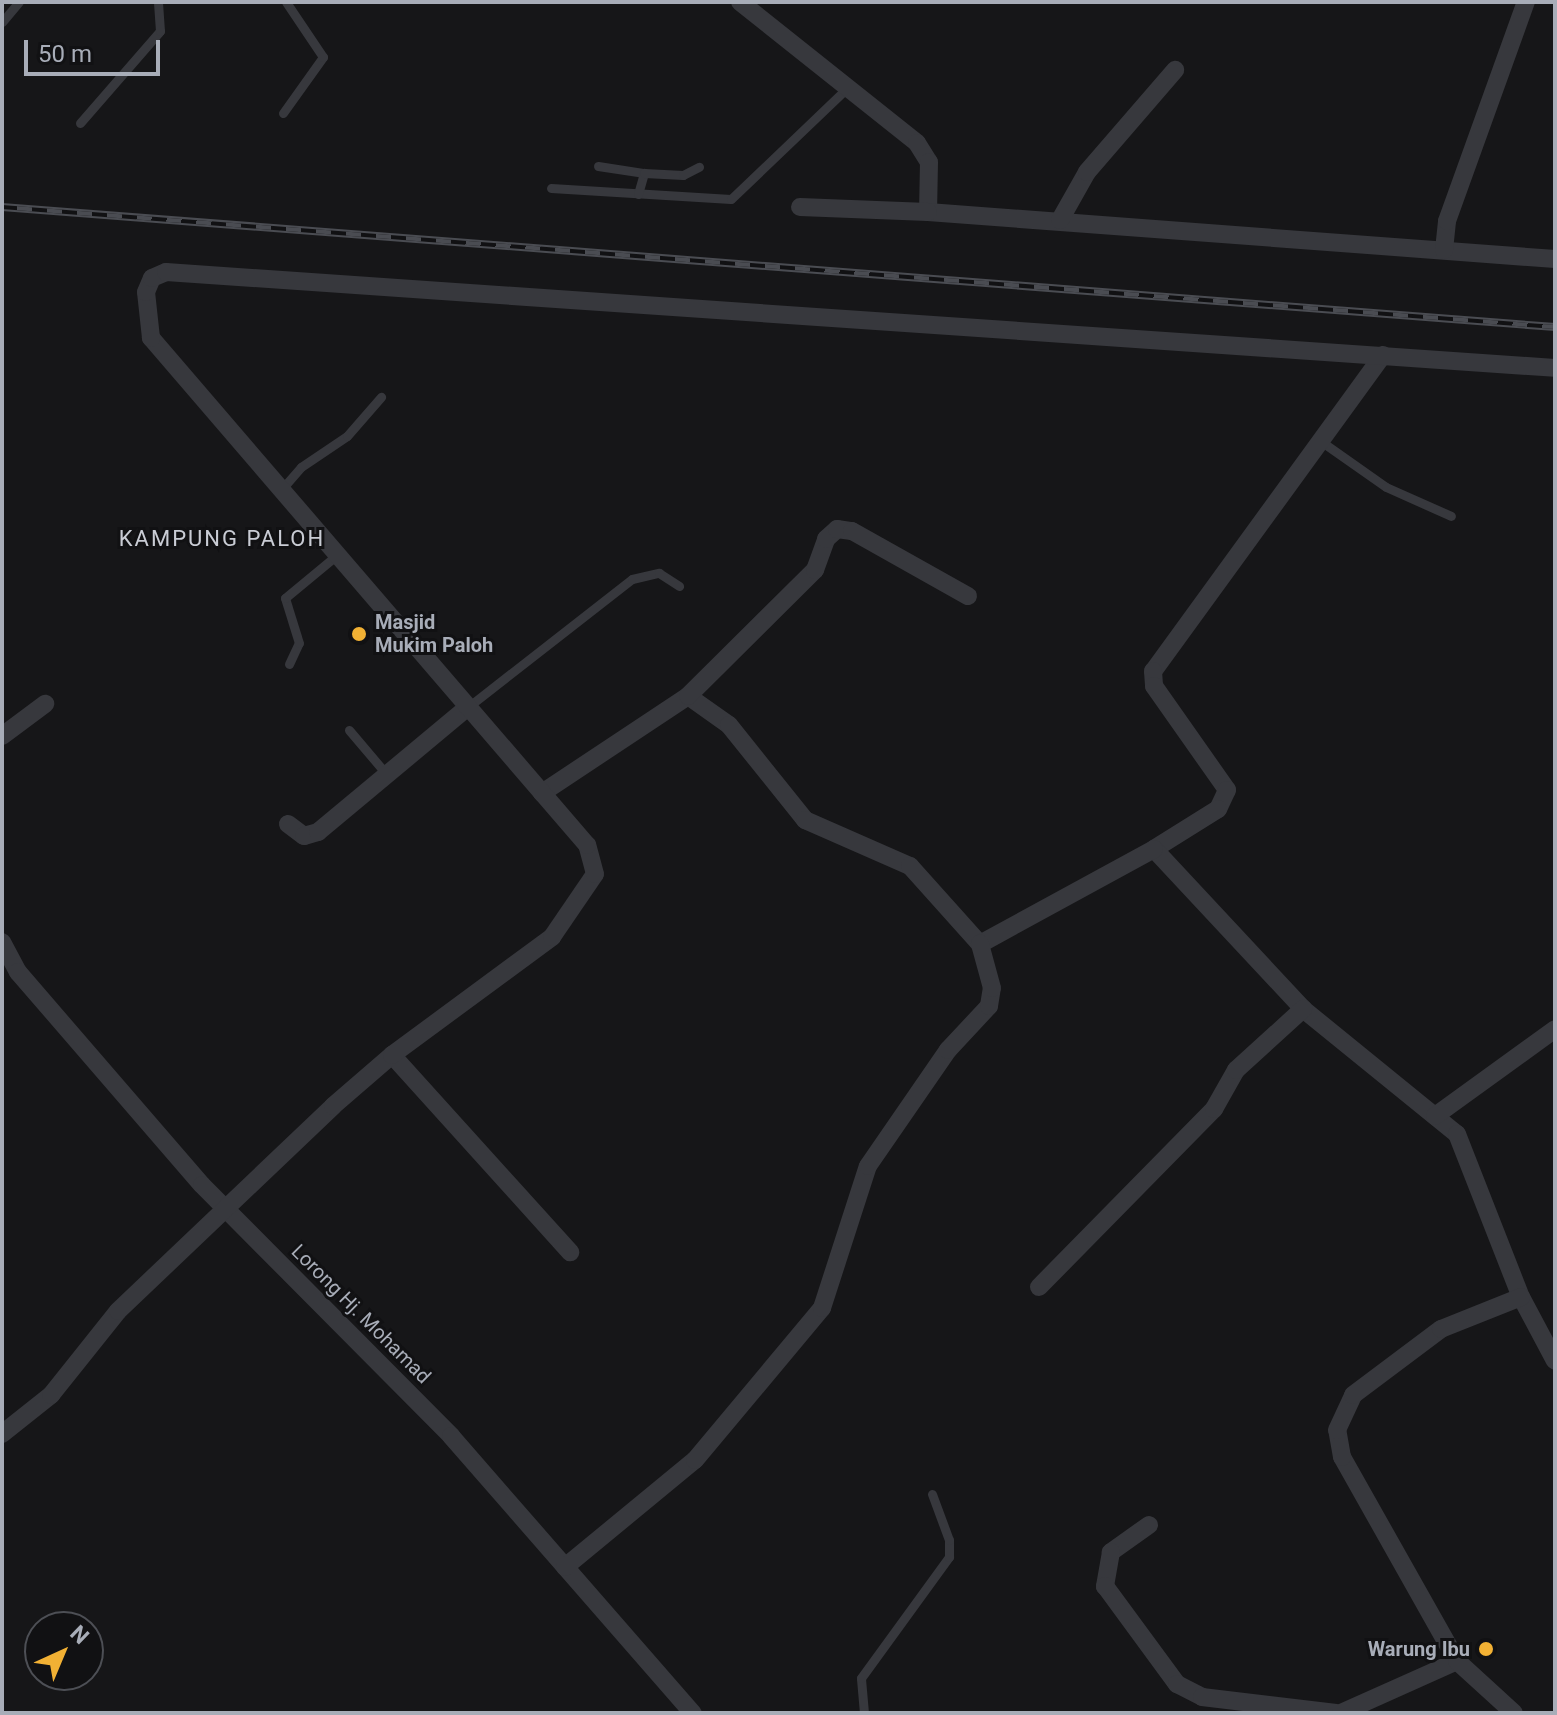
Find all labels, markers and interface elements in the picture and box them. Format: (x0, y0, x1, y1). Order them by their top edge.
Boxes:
scale bar (28, 24, 164, 74)
text: 50 m (38, 40, 92, 68)
district label: KAMPUNG PALOH (119, 526, 325, 552)
place label: Masjid Mukim Paloh (375, 610, 493, 657)
marker: Masjid Mukim Paloh (350, 625, 368, 643)
street label: Lorong Hj. Mohamad (286, 1239, 436, 1389)
north arrow (24, 1611, 104, 1691)
text: N (65, 1620, 94, 1649)
place label: Warung Ibu (1368, 1637, 1470, 1661)
marker: Warung Ibu (1477, 1640, 1495, 1658)

